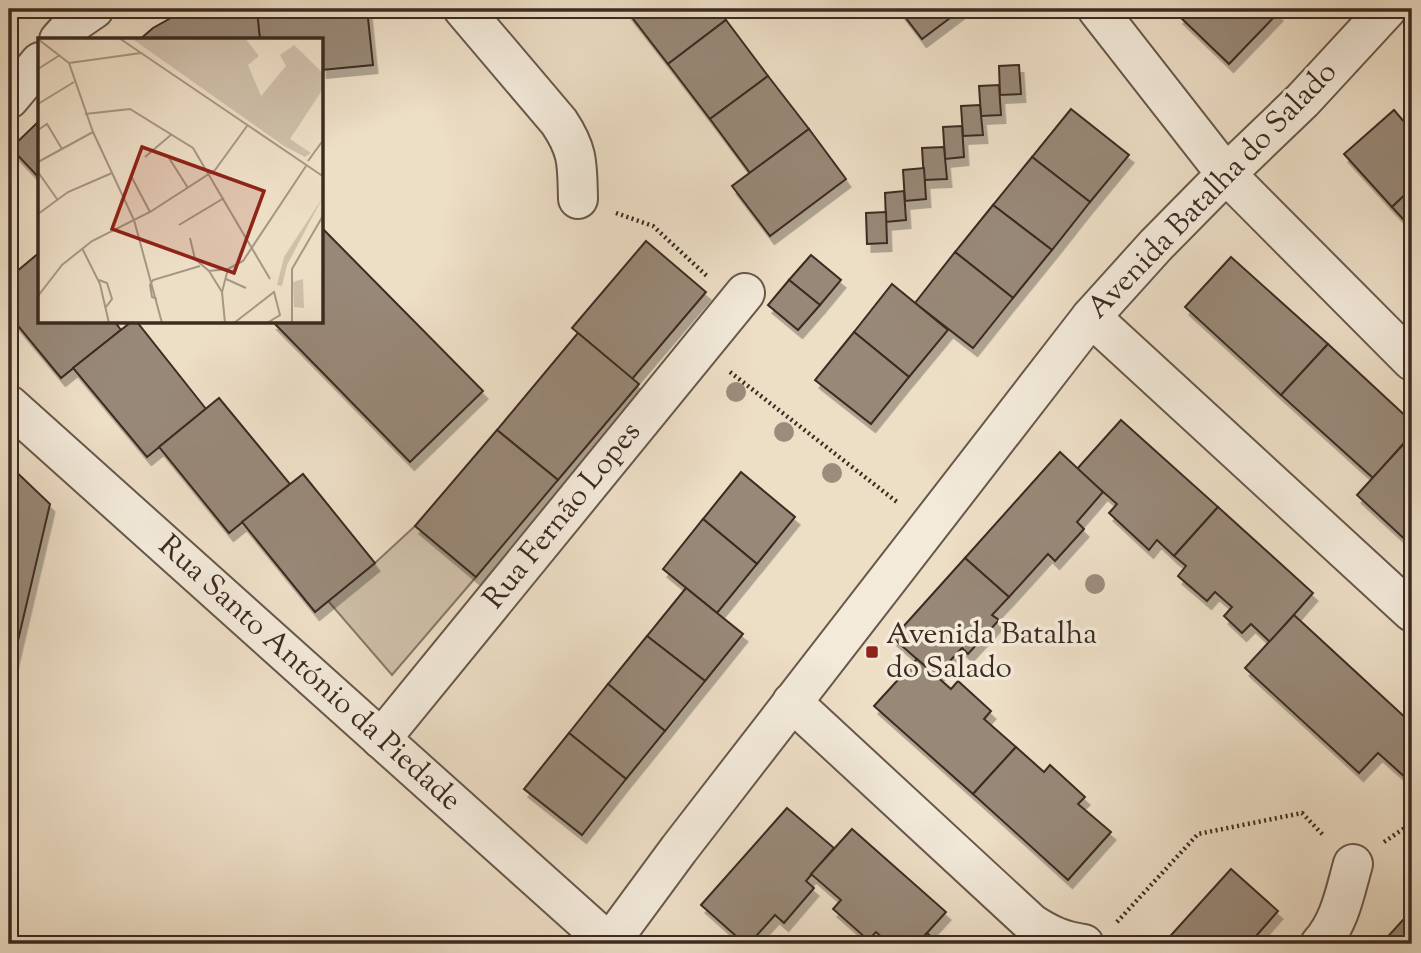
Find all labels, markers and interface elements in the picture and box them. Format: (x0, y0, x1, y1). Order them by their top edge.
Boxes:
inset map (38, 38, 324, 324)
street label: Avenida Batalha do Salado (1078, 53, 1348, 329)
street label: Rua Fernão Lopes (474, 413, 652, 619)
street label: Rua Santo António da Piedade (148, 526, 470, 822)
place label: Avenida Batalha do Salado (886, 614, 1097, 691)
marker: Avenida Batalha do Salado (864, 644, 880, 660)

